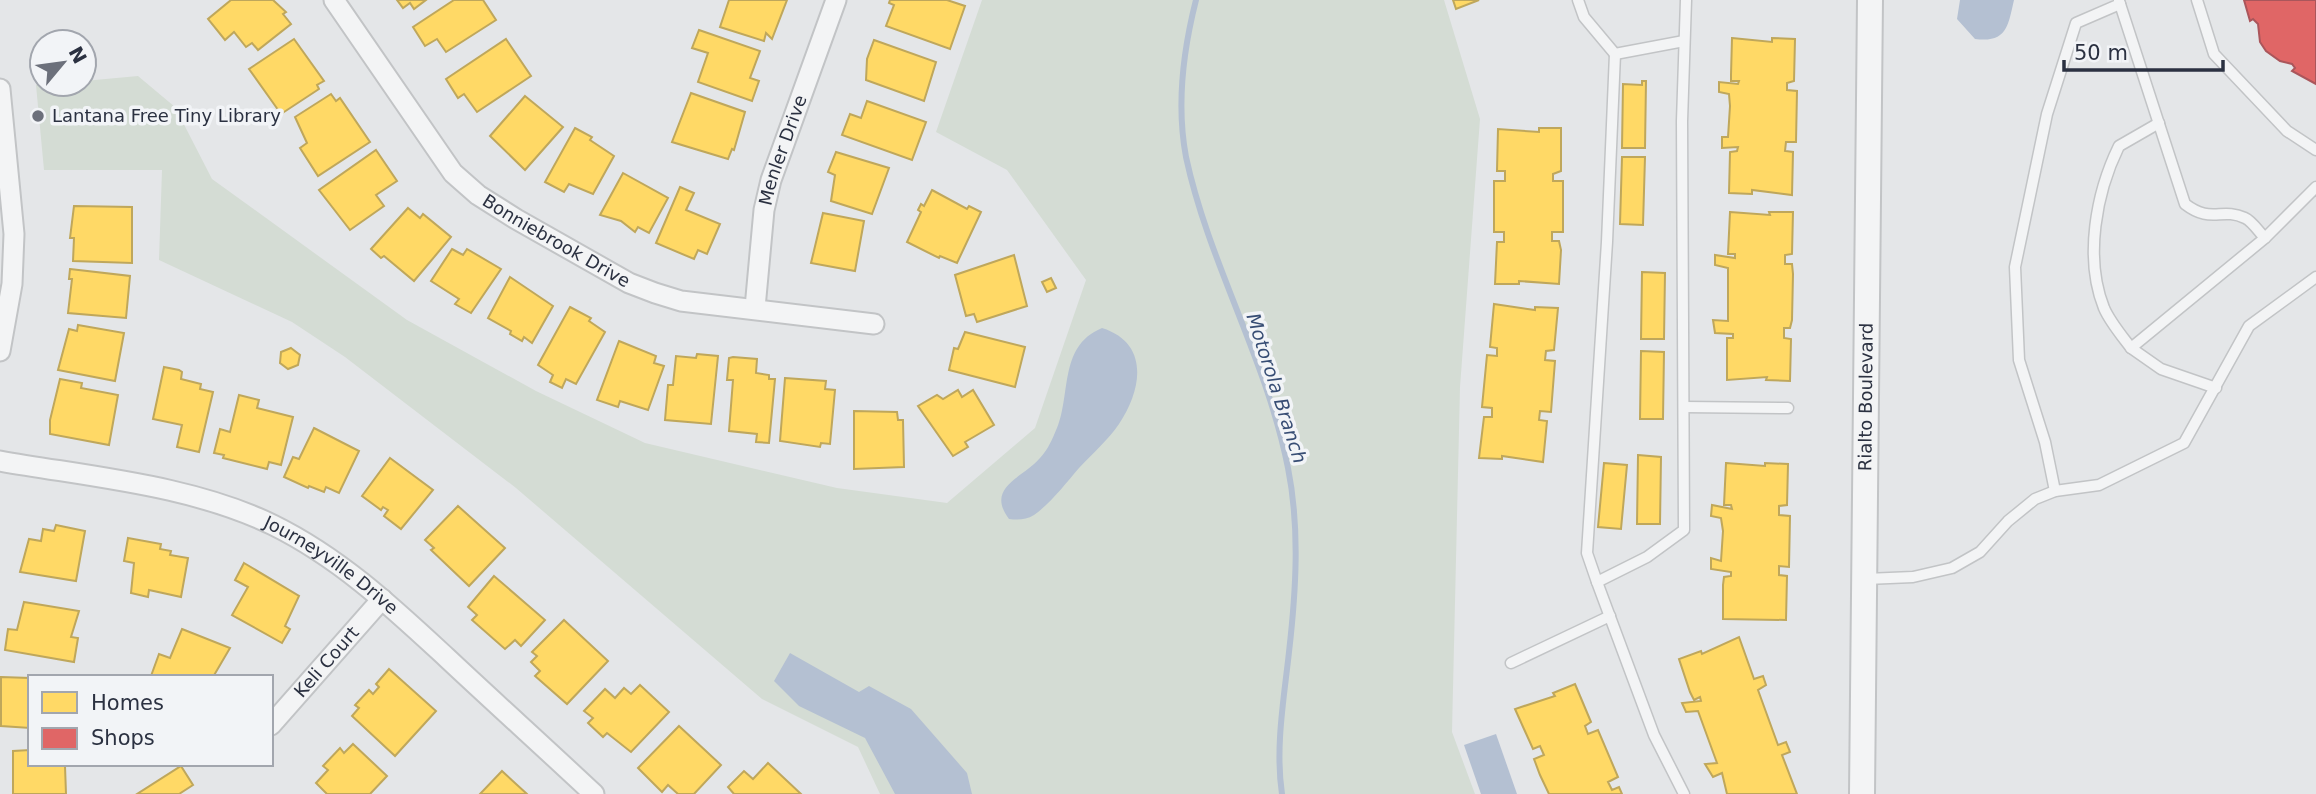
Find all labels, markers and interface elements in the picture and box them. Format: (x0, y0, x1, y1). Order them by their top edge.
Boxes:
north arrow (28, 28, 98, 98)
scale bar (2064, 28, 2223, 72)
text: 50 m (2074, 41, 2128, 65)
text: N (64, 42, 91, 67)
street label: Menler Drive (754, 92, 811, 207)
place label: Lantana Free Tiny Library (52, 105, 281, 126)
marker: Lantana Free Tiny Library (30, 108, 46, 124)
street label: Bonniebrook Drive (479, 190, 634, 291)
water label: Motorola Branch (1242, 310, 1312, 466)
street label: Rialto Boulevard (1854, 323, 1877, 471)
street label: Journeyville Drive (260, 511, 403, 618)
street label: Keli Court (289, 622, 363, 701)
legend (28, 675, 273, 766)
text: Homes (91, 691, 164, 715)
text: Shops (91, 726, 155, 750)

